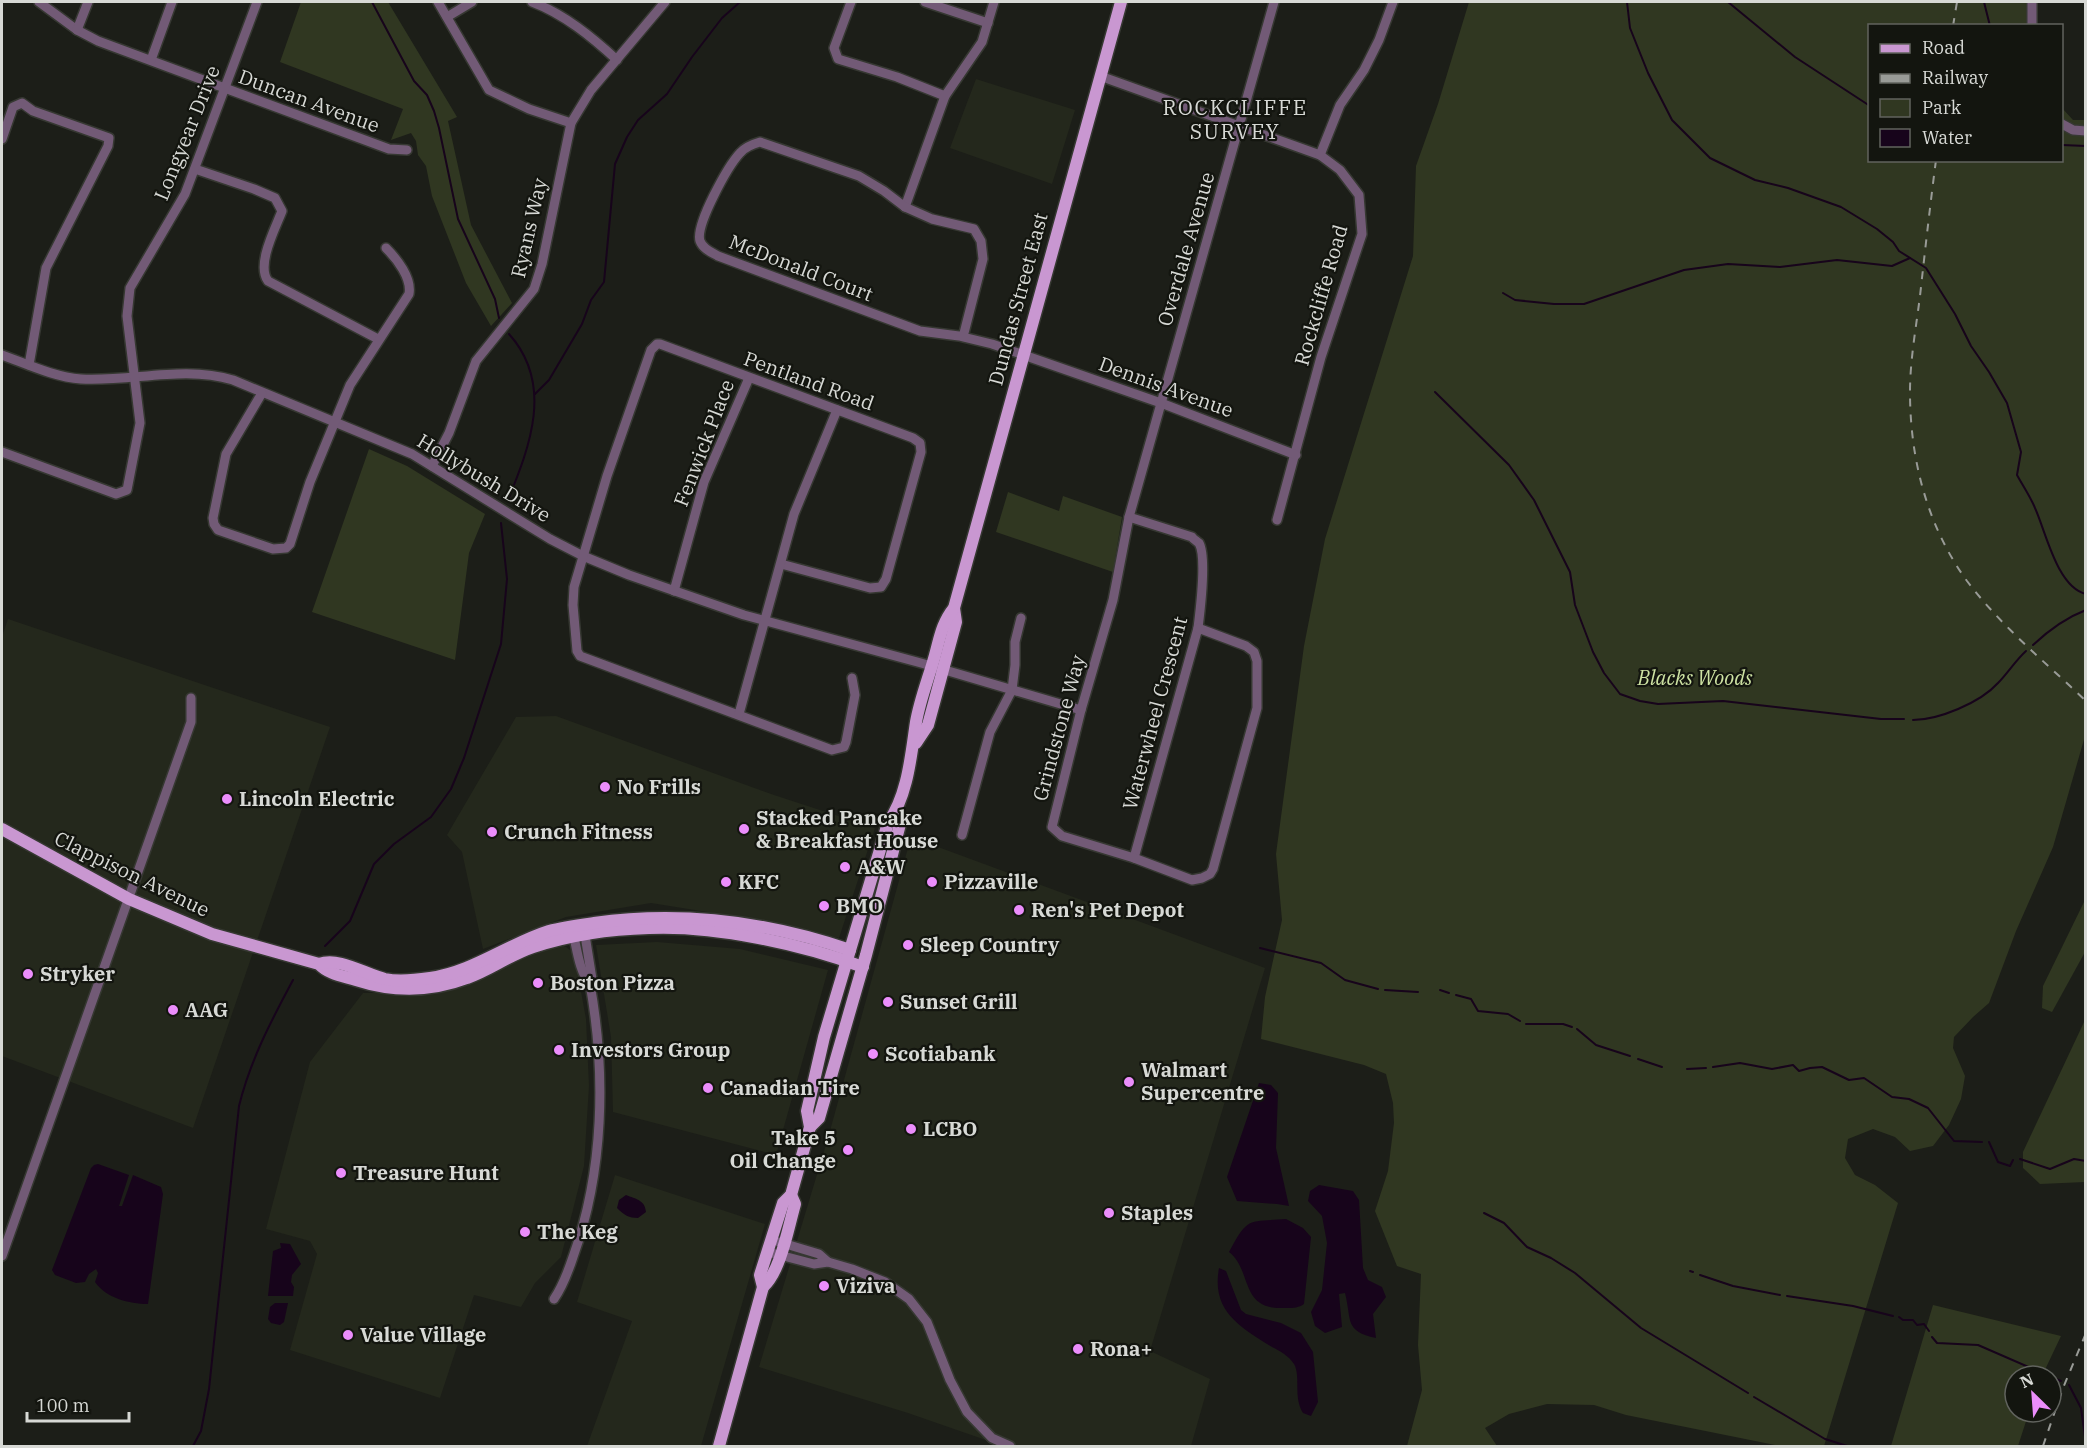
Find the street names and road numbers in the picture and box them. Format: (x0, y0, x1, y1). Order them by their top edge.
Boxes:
street label: Longyear Drive (147, 61, 226, 204)
street label: Duncan Avenue (235, 63, 383, 139)
street label: Overdale Avenue (1151, 169, 1220, 329)
street label: Ryans Way (504, 175, 553, 280)
street label: Dundas Street East (981, 209, 1054, 388)
street label: Rockcliffe Road (1287, 221, 1354, 369)
street label: McDonald Court (725, 228, 877, 307)
street label: Pentland Road (740, 344, 878, 417)
street label: Dennis Avenue (1095, 350, 1237, 423)
street label: Fenwick Place (667, 376, 740, 510)
street label: Hollybush Drive (412, 427, 556, 528)
street label: Waterwheel Crescent (1116, 613, 1193, 812)
street label: Grindstone Way (1026, 652, 1091, 804)
street label: Clappison Avenue (50, 824, 214, 923)

